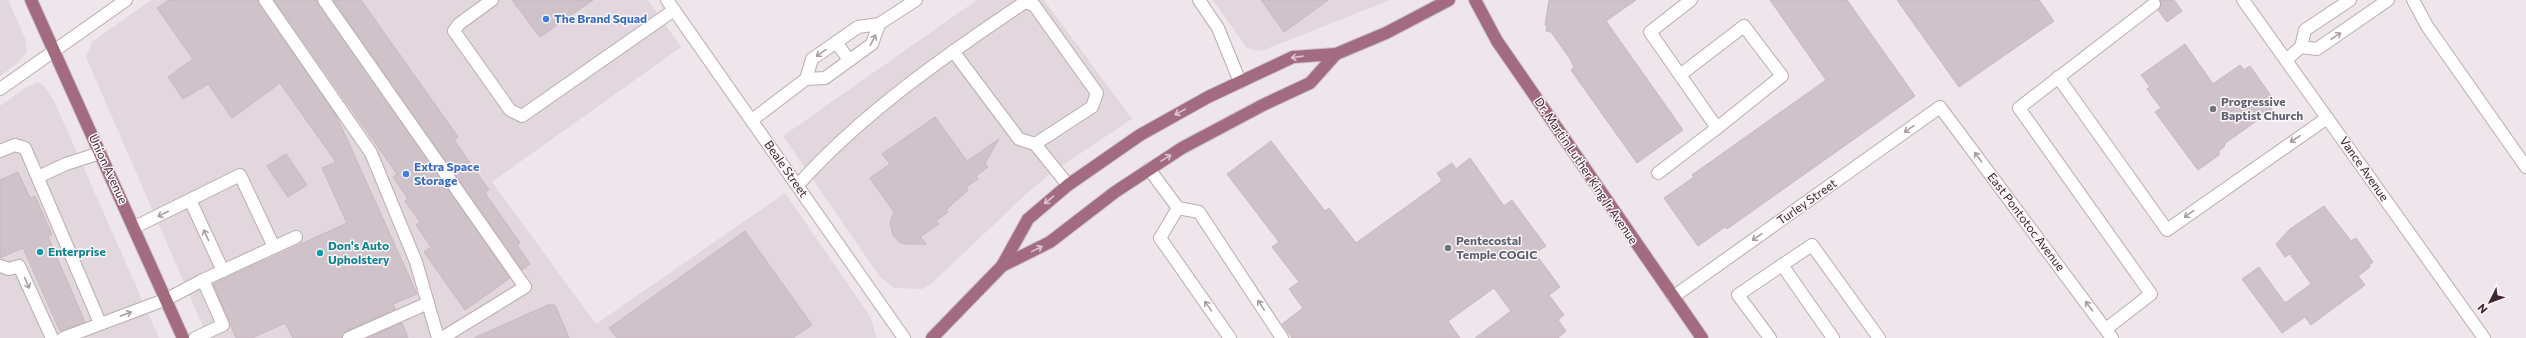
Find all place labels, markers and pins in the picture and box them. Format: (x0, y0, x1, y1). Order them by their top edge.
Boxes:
place label: The Brand Squad (554, 11, 647, 25)
marker: The Brand Squad (541, 14, 551, 24)
place label: Progressive Baptist Church (2221, 94, 2303, 122)
marker: Progressive Baptist Church (2208, 104, 2218, 114)
place label: Extra Space Storage (414, 159, 479, 187)
marker: Extra Space Storage (401, 169, 411, 179)
place label: Pentecostal Temple COGIC (1456, 233, 1537, 261)
place label: Don's Auto Upholstery (328, 238, 390, 266)
marker: Pentecostal Temple COGIC (1443, 243, 1453, 253)
place label: Enterprise (48, 244, 106, 258)
marker: Enterprise (35, 247, 45, 257)
marker: Don's Auto Upholstery (315, 248, 325, 258)

